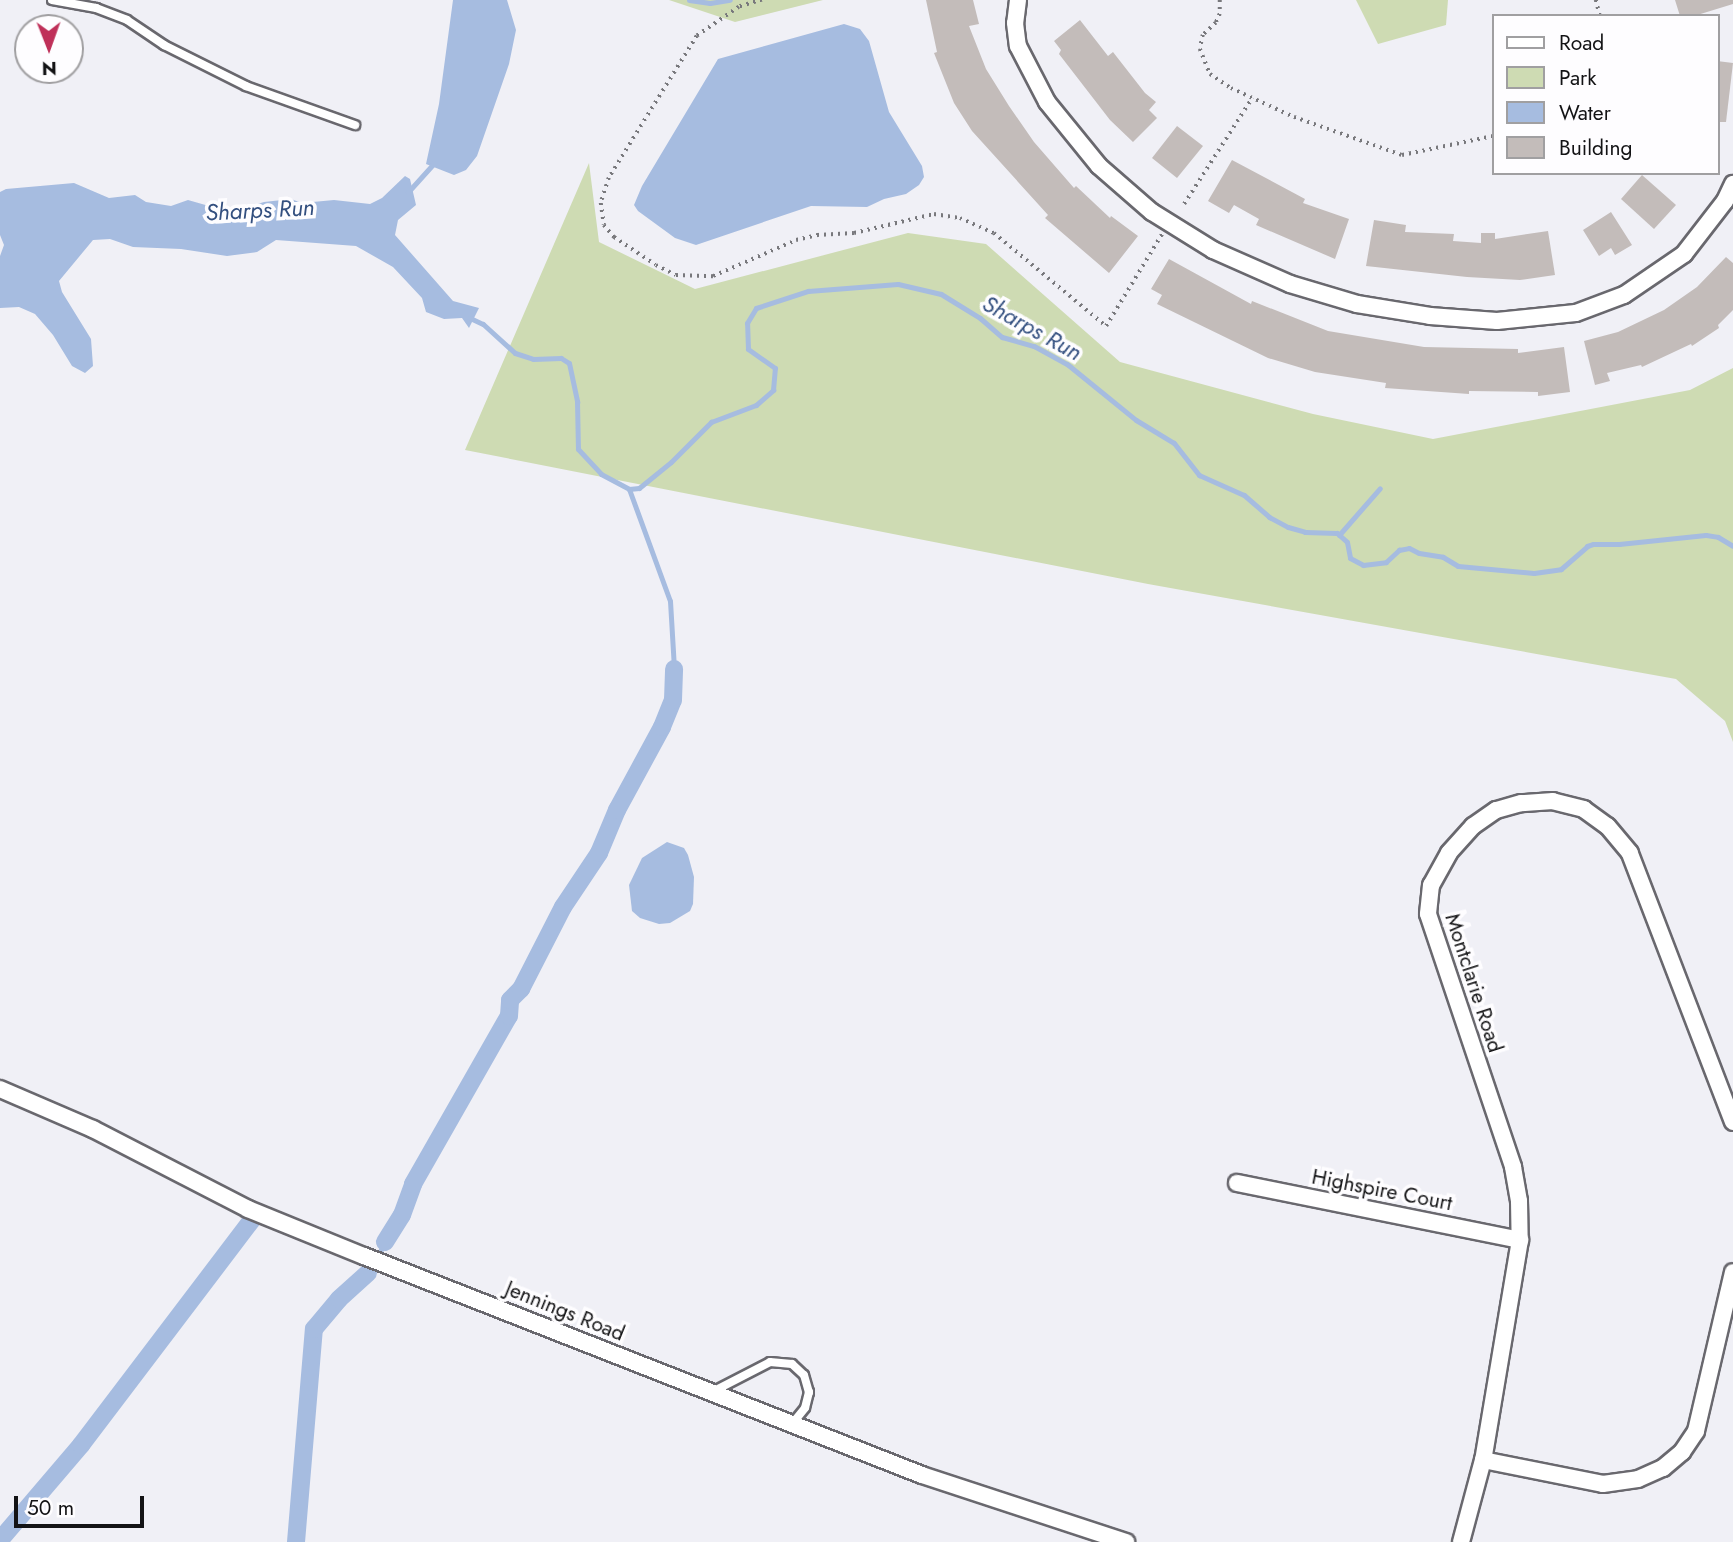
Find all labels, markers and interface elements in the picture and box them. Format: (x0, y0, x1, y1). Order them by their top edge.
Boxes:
north arrow (14, 14, 84, 84)
legend (1492, 14, 1719, 175)
text: Road (1559, 28, 1604, 58)
text: N (42, 55, 57, 82)
text: Park (1559, 63, 1596, 93)
text: Water (1559, 98, 1611, 128)
text: Building (1559, 133, 1632, 163)
water label: Sharps Run (205, 193, 315, 227)
water label: Sharps Run (978, 290, 1086, 366)
street label: Montclarie Road (1440, 910, 1508, 1056)
street label: Highspire Court (1310, 1164, 1454, 1216)
street label: Jennings Road (502, 1276, 628, 1346)
scale bar (18, 1482, 147, 1526)
text: 50 m (27, 1493, 74, 1523)

